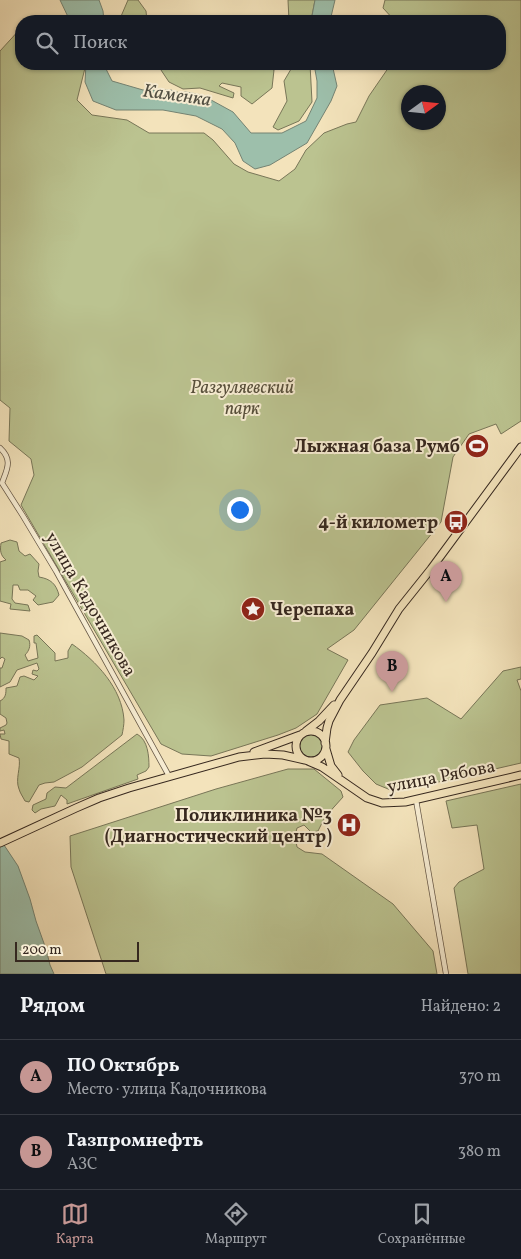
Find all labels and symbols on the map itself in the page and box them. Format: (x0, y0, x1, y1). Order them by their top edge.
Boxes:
water label: Каменка (141, 78, 213, 114)
north arrow (401, 85, 446, 130)
park label: Разгуляевский парк (190, 376, 294, 422)
sports icon: Лыжная база Румб (464, 433, 490, 459)
place label: Лыжная база Румб (294, 435, 460, 460)
your location (227, 497, 253, 523)
bus stop icon: 4-й километр (443, 509, 469, 535)
place label: 4-й километр (318, 511, 438, 536)
street label: улица Кадочникова (38, 528, 141, 682)
pin: A (430, 561, 462, 602)
place icon: Черепаха (240, 596, 266, 622)
place label: Черепаха (270, 598, 354, 623)
pin: B (376, 651, 408, 692)
street label: улица Рябова (385, 755, 498, 800)
place label: Поликлиника №3 (Диагностический центр) (105, 804, 332, 850)
hospital icon: Поликлиника №3 (Диагностический центр) (336, 812, 362, 838)
scale bar (15, 939, 139, 962)

